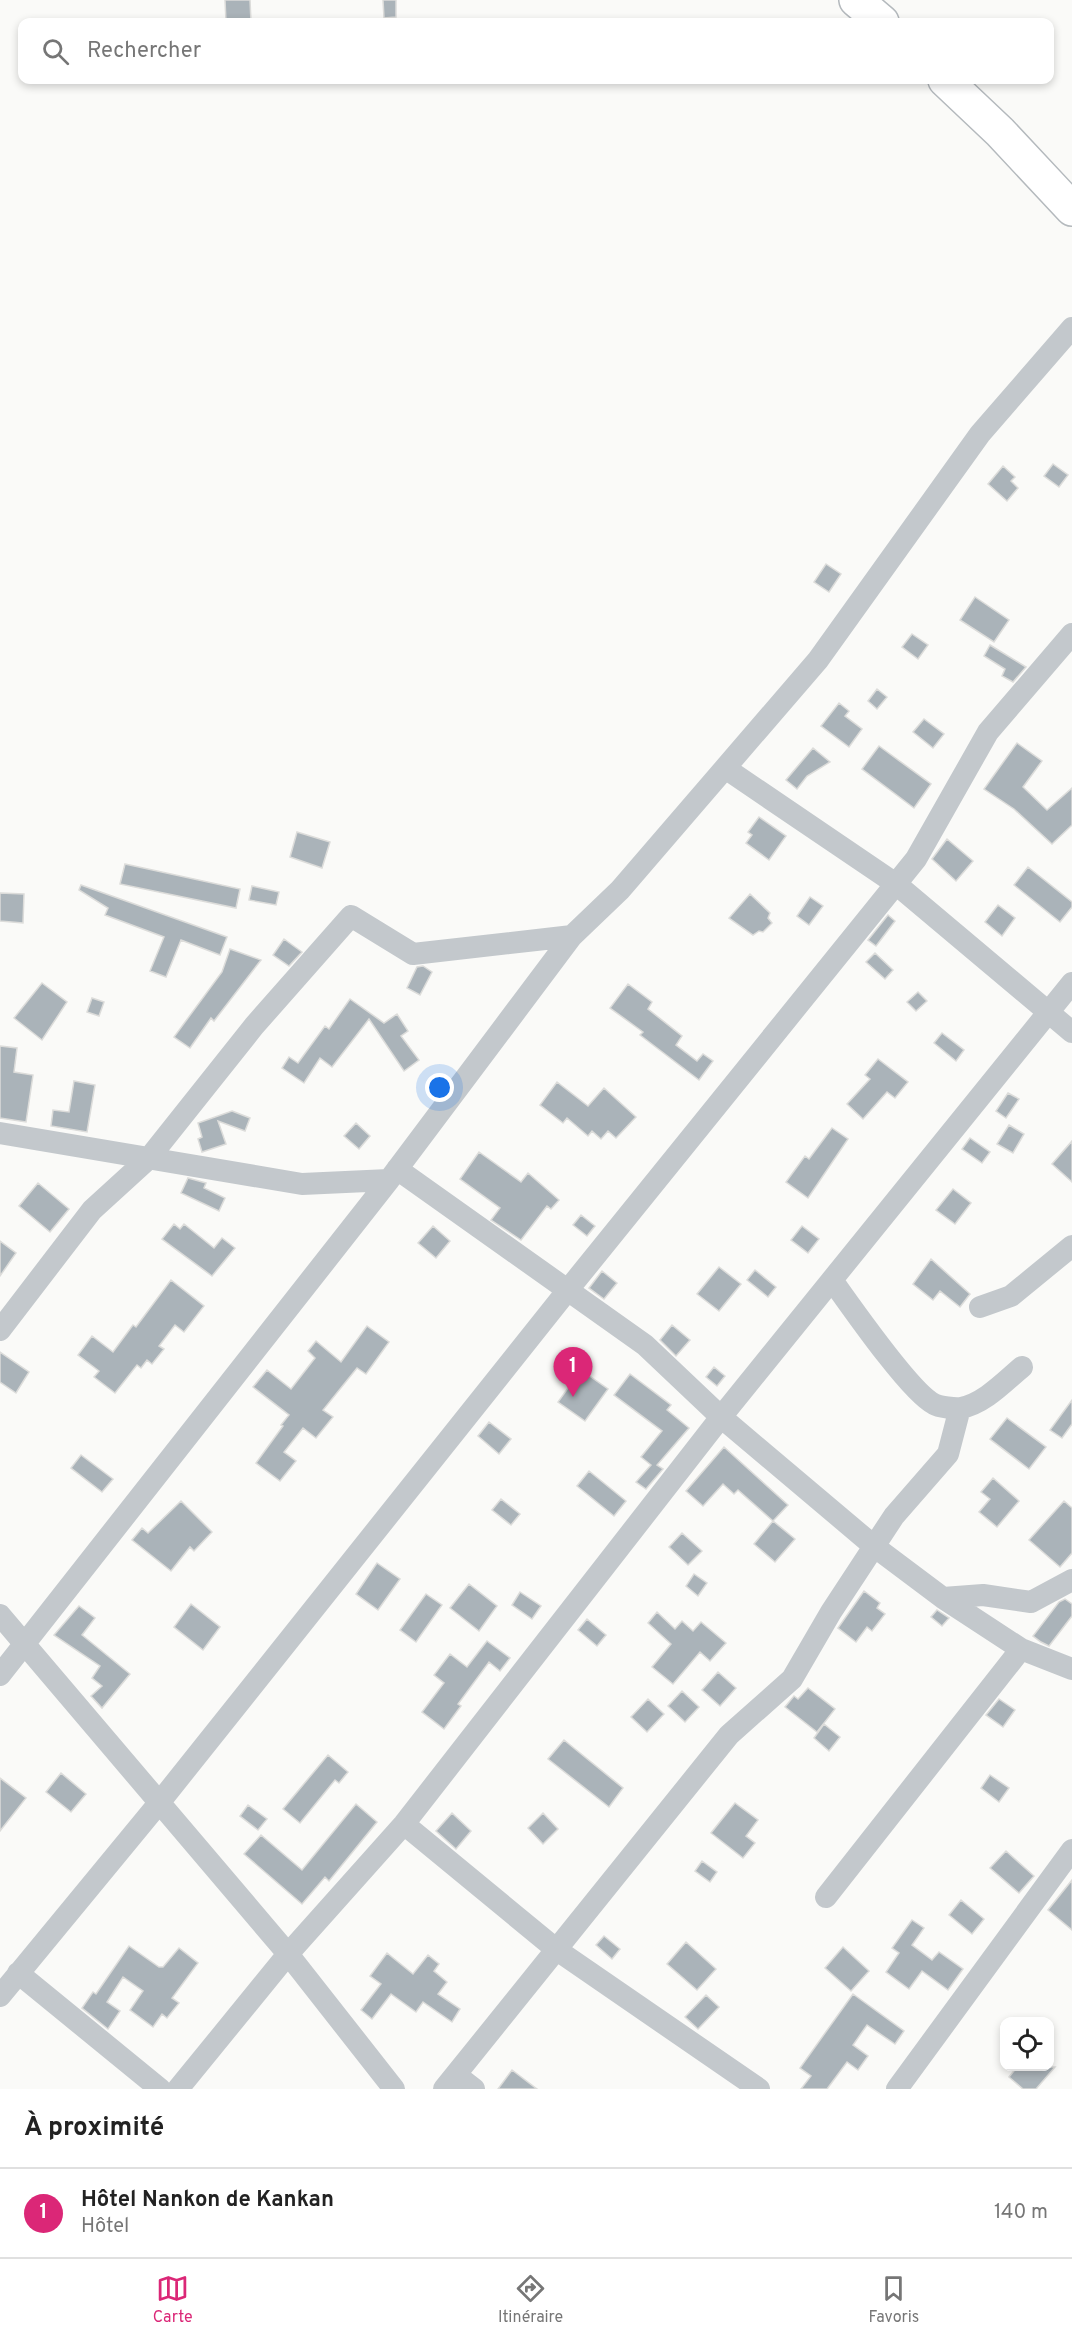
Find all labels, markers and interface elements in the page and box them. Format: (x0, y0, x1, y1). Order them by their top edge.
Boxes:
search box (18, 18, 1054, 84)
icon: search (39, 35, 72, 68)
text: Rechercher (87, 38, 201, 65)
your location (425, 1073, 454, 1102)
pin: 1 (554, 1348, 592, 1397)
map controls (1000, 2017, 1054, 2071)
button: locate (1000, 2017, 1054, 2071)
text: À proximité (24, 2112, 164, 2145)
text: Hôtel Nankon de Kankan (81, 2187, 334, 2214)
text: 1 (40, 2200, 48, 2226)
text: 140 m (994, 2200, 1048, 2226)
text: Hôtel (81, 2214, 129, 2240)
tab: Carte (153, 2272, 193, 2328)
tab: Itinéraire (498, 2272, 563, 2328)
tab: Favoris (868, 2272, 919, 2328)

